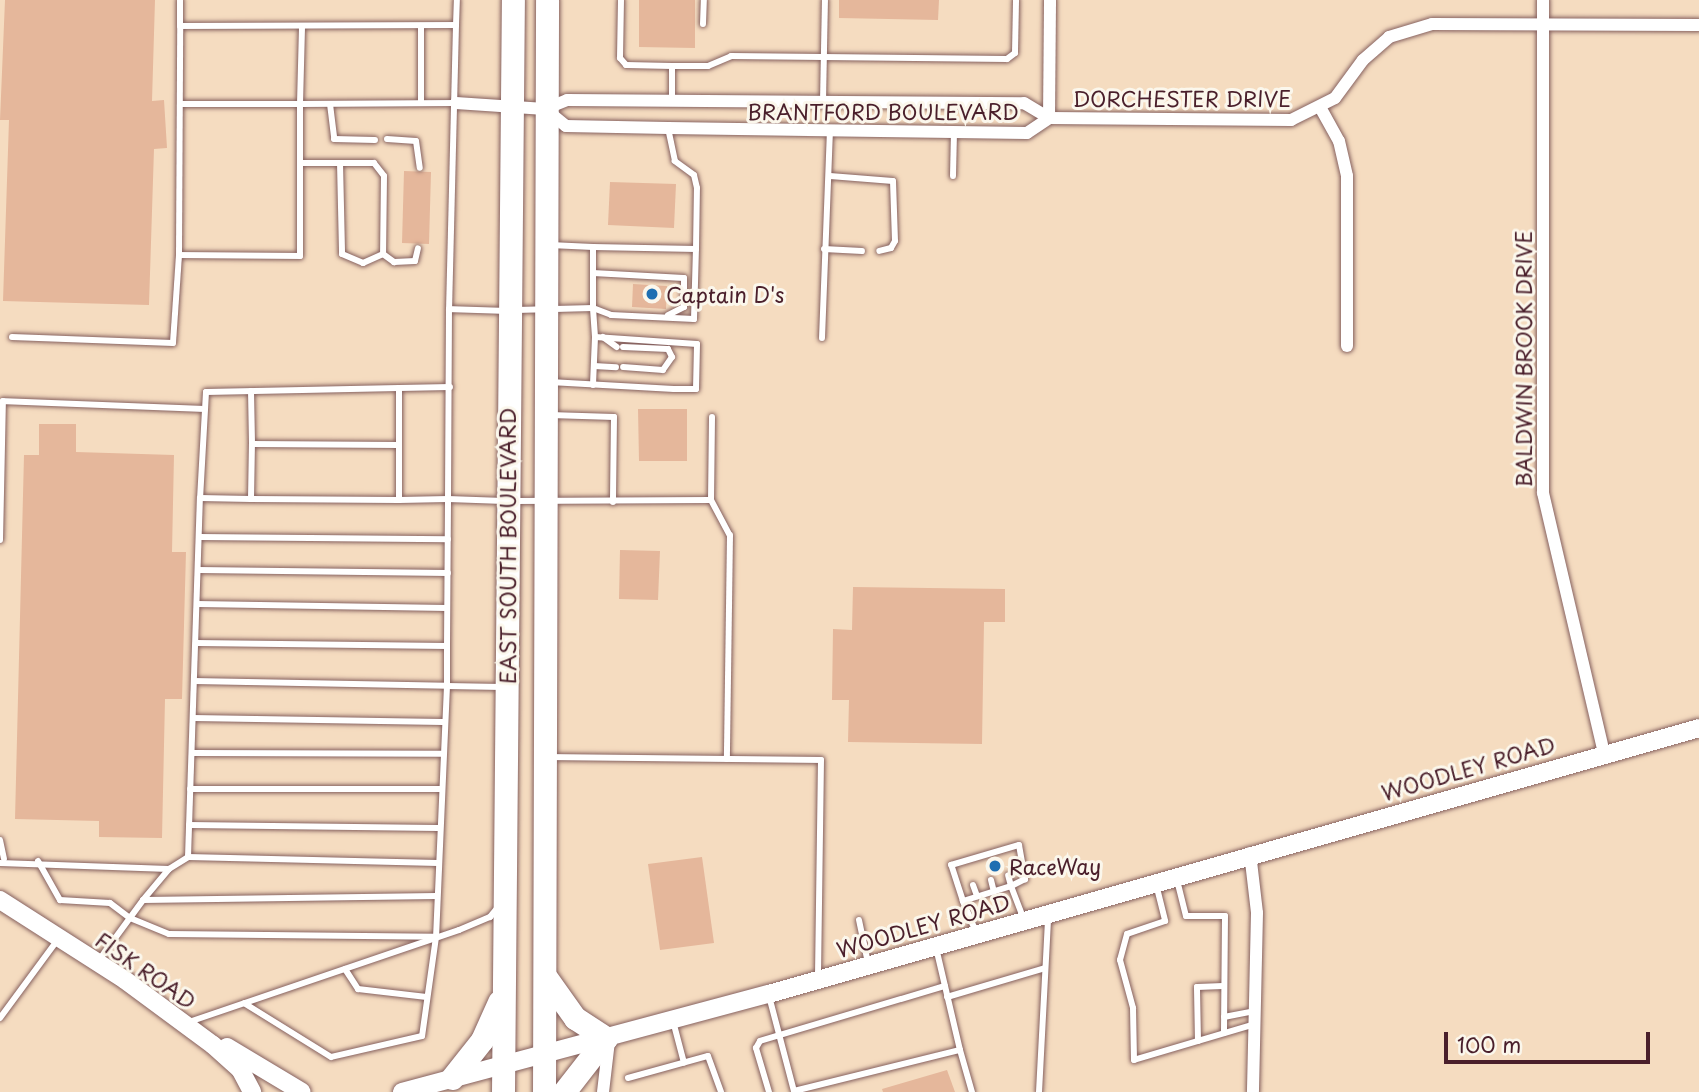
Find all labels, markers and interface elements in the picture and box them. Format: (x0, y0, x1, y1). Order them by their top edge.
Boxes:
street label: DORCHESTER DRIVE (1071, 85, 1293, 111)
street label: BRANTFORD BOULEVARD (746, 98, 1020, 124)
street label: BALDWIN BROOK DRIVE (1510, 230, 1536, 488)
place label: Captain D's (666, 281, 785, 307)
marker: Captain D's (644, 286, 660, 302)
street label: EAST SOUTH BOULEVARD (494, 408, 520, 684)
street label: WOODLEY ROAD (1378, 731, 1558, 805)
place label: RaceWay (1009, 853, 1101, 879)
marker: RaceWay (987, 858, 1003, 874)
street label: WOODLEY ROAD (833, 888, 1013, 962)
street label: FISK ROAD (91, 926, 201, 1014)
scale bar (1447, 1018, 1654, 1062)
text: 100 m (1457, 1028, 1521, 1060)

